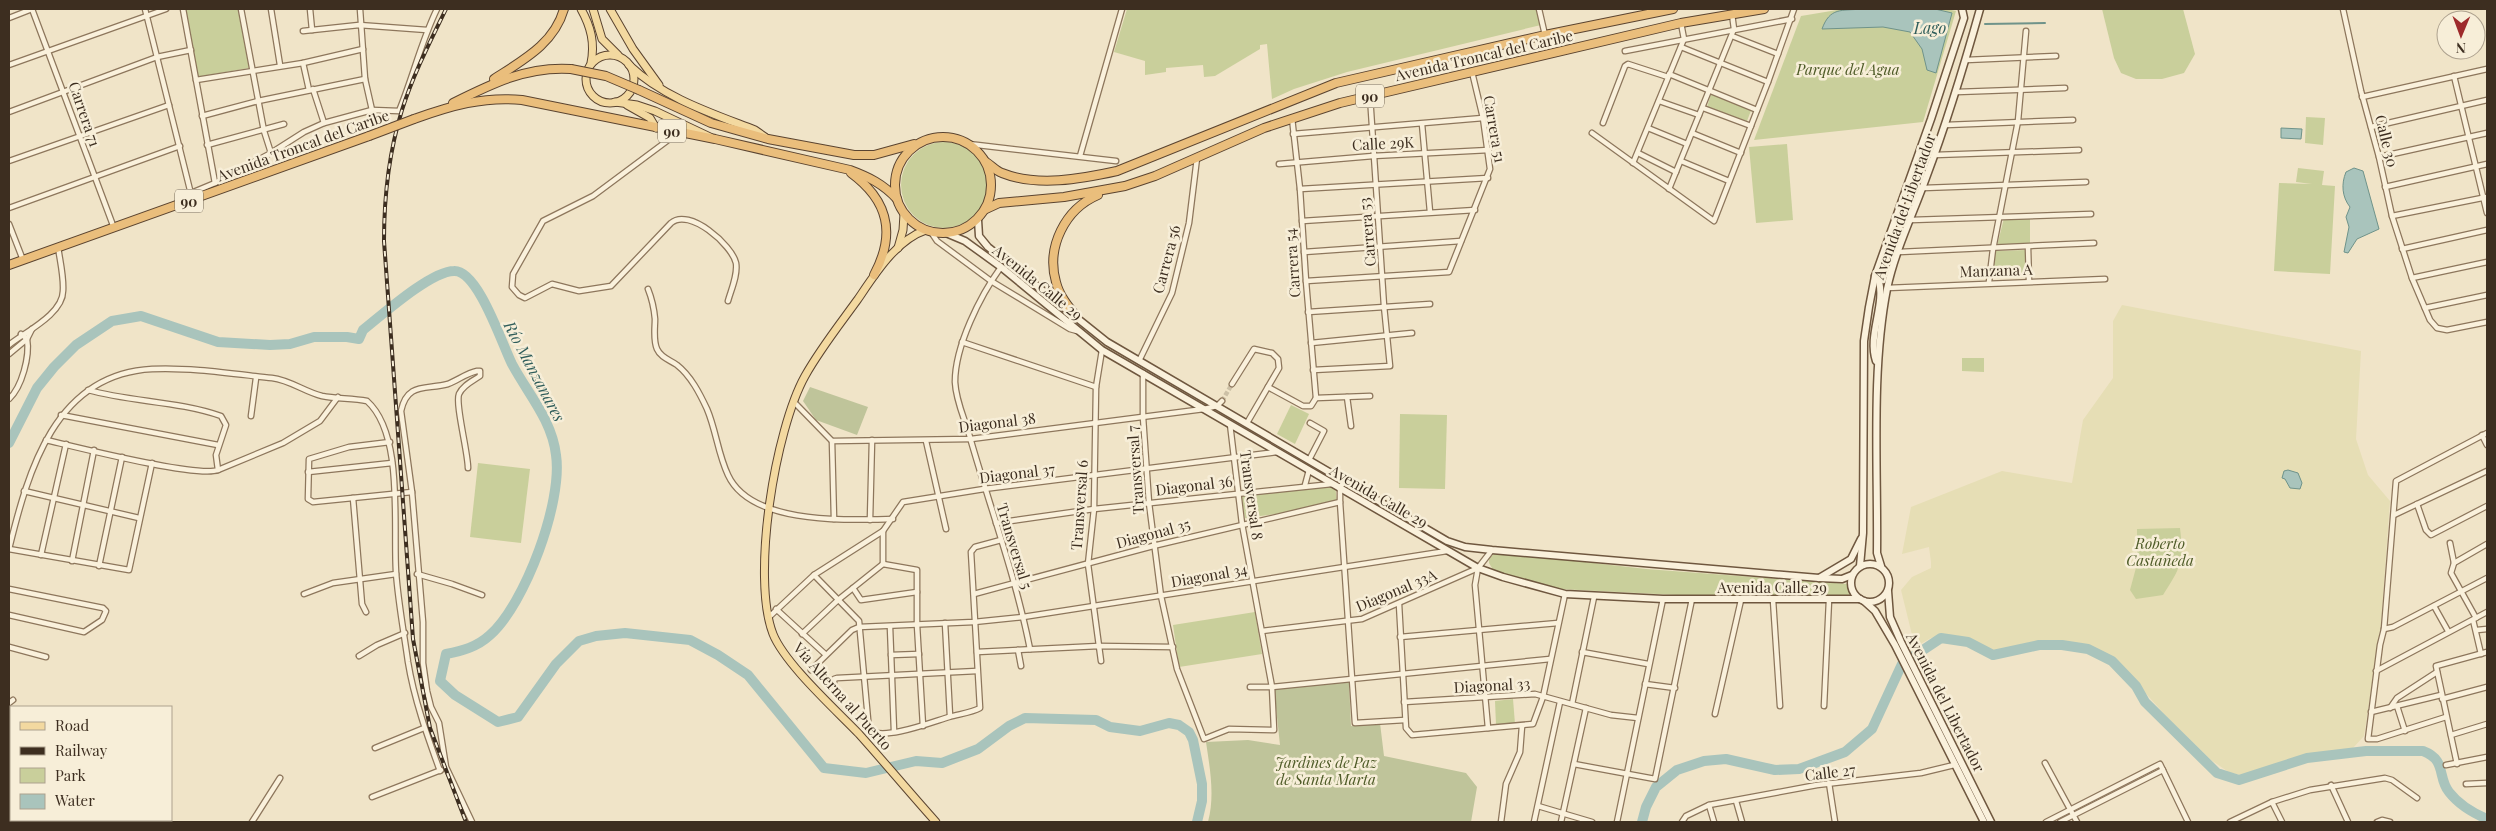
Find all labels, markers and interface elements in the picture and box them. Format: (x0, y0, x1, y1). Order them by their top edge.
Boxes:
north arrow (2436, 10, 2486, 60)
water label: Lago (1913, 17, 1947, 38)
street label: Avenida Troncal del Caribe (1392, 25, 1575, 85)
text: N (2456, 39, 2466, 58)
park label: Parque del Agua (1795, 59, 1900, 79)
street label: Carrera 71 (65, 79, 106, 150)
road number: 90 (1356, 84, 1384, 108)
street label: Carrera 51 (1479, 94, 1511, 165)
street label: Avenida Troncal del Caribe (213, 105, 392, 186)
street label: Calle 30 (2371, 113, 2403, 169)
road number: 90 (658, 120, 686, 142)
street label: Avenida del Libertador (1868, 130, 1940, 283)
street label: Calle 29K (1351, 131, 1415, 155)
road number: 90 (175, 190, 203, 212)
street label: Carrera 53 (1354, 196, 1380, 267)
street label: Carrera 56 (1147, 222, 1185, 295)
street label: Carrera 54 (1280, 228, 1304, 298)
street label: Avenida Calle 29 (988, 239, 1087, 324)
street label: Manzana A (1959, 259, 2033, 281)
water label: Río Manzanares (499, 316, 570, 425)
street label: Diagonal 38 (957, 407, 1037, 437)
street label: Transversal 7 (1122, 425, 1148, 515)
street label: Transversal 8 (1236, 449, 1268, 541)
street label: Diagonal 37 (978, 458, 1056, 488)
street label: Transversal 6 (1066, 459, 1092, 551)
street label: Avenida Calle 29 (1326, 459, 1432, 532)
street label: Diagonal 36 (1154, 470, 1234, 500)
street label: Transversal 5 (992, 501, 1038, 591)
street label: Diagonal 35 (1114, 513, 1192, 553)
park label: Roberto Castañeda (2126, 533, 2194, 570)
street label: Diagonal 34 (1169, 558, 1249, 592)
street label: Diagonal 33A (1352, 564, 1440, 616)
street label: Avenida Calle 29 (1716, 577, 1827, 597)
street label: Avenida del Libertador (1902, 628, 1990, 775)
street label: Vía Alterna al Puerto (789, 637, 897, 754)
street label: Diagonal 33 (1453, 673, 1531, 697)
legend (10, 706, 172, 821)
text: Road (55, 715, 89, 735)
text: Railway (55, 740, 108, 760)
park label: Jardines de Paz de Santa Marta (1275, 752, 1378, 789)
street label: Calle 27 (1804, 759, 1856, 785)
text: Park (55, 765, 87, 785)
text: Water (54, 790, 95, 810)

